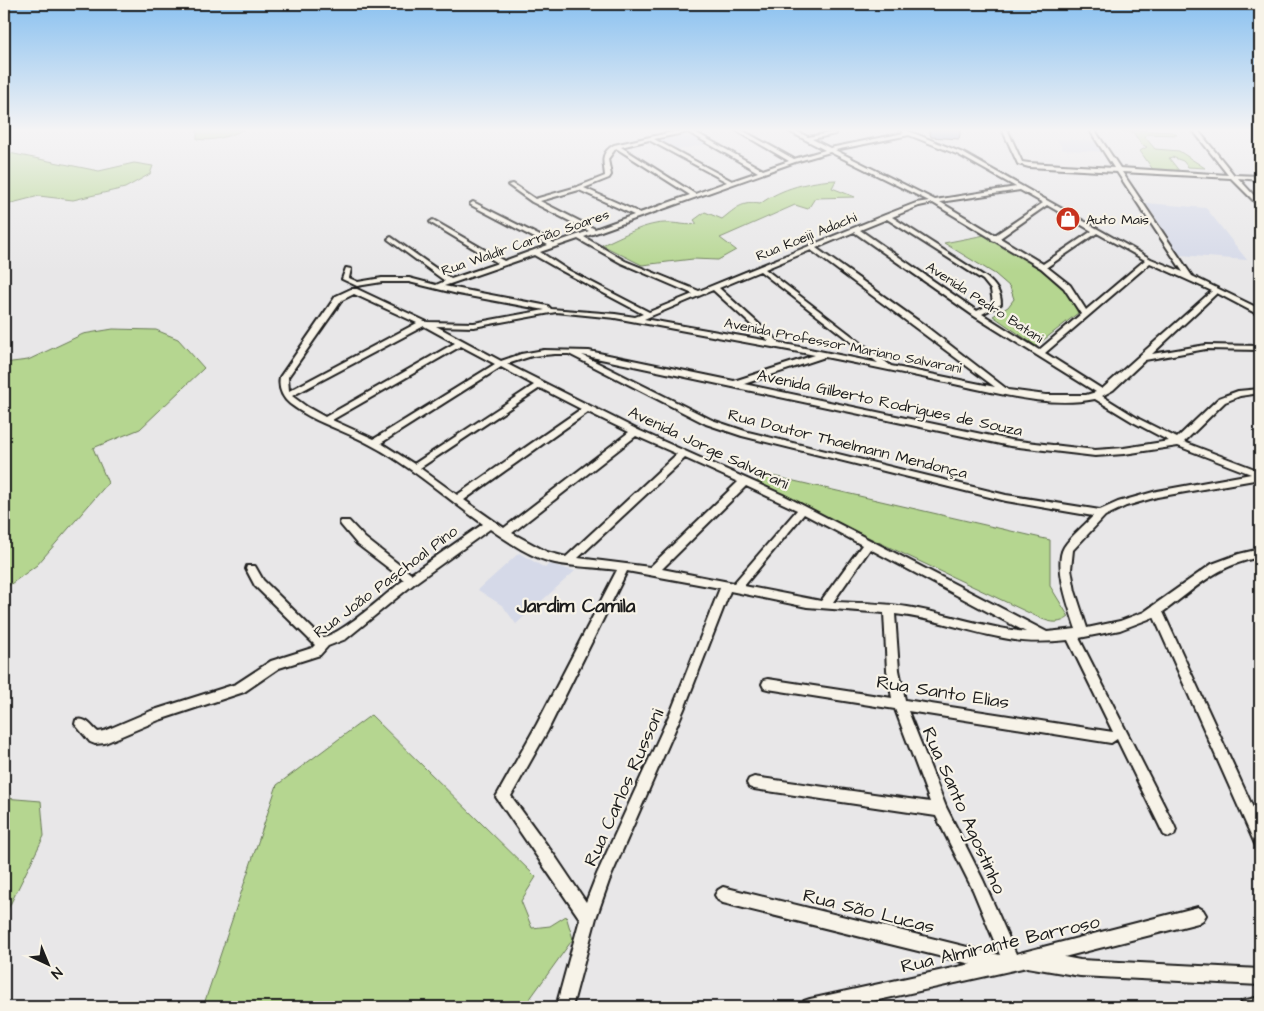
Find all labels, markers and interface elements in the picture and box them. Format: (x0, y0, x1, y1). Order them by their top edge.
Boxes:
street label: Rua Waldir Carrião Soares (439, 205, 612, 281)
shop icon: Auto Mais (1055, 206, 1081, 232)
street label: Rua Koeiji Adachi (753, 208, 860, 266)
place label: Auto Mais (1086, 210, 1149, 230)
street label: Avenida Pedro Batani (922, 257, 1047, 348)
street label: Avenida Professor Mariano Salvarani (722, 313, 963, 379)
street label: Avenida Gilberto Rodrigues de Souza (755, 364, 1025, 443)
street label: Avenida Jorge Salvarani (624, 401, 793, 496)
street label: Rua Doutor Thaelmann Mendonça (726, 404, 970, 484)
street label: Rua João Paschoal Pino (309, 520, 462, 643)
district label: Jardim Camila (516, 593, 636, 620)
street label: Rua Santo Elias (874, 669, 1011, 716)
street label: Rua Carlos Russoni (577, 704, 671, 871)
street label: Rua Santo Agostinho (914, 723, 1013, 899)
street label: Rua São Lucas (800, 882, 937, 941)
street label: Rua Almirante Barroso (898, 908, 1103, 981)
north arrow (22, 938, 72, 988)
text: N (46, 962, 66, 983)

